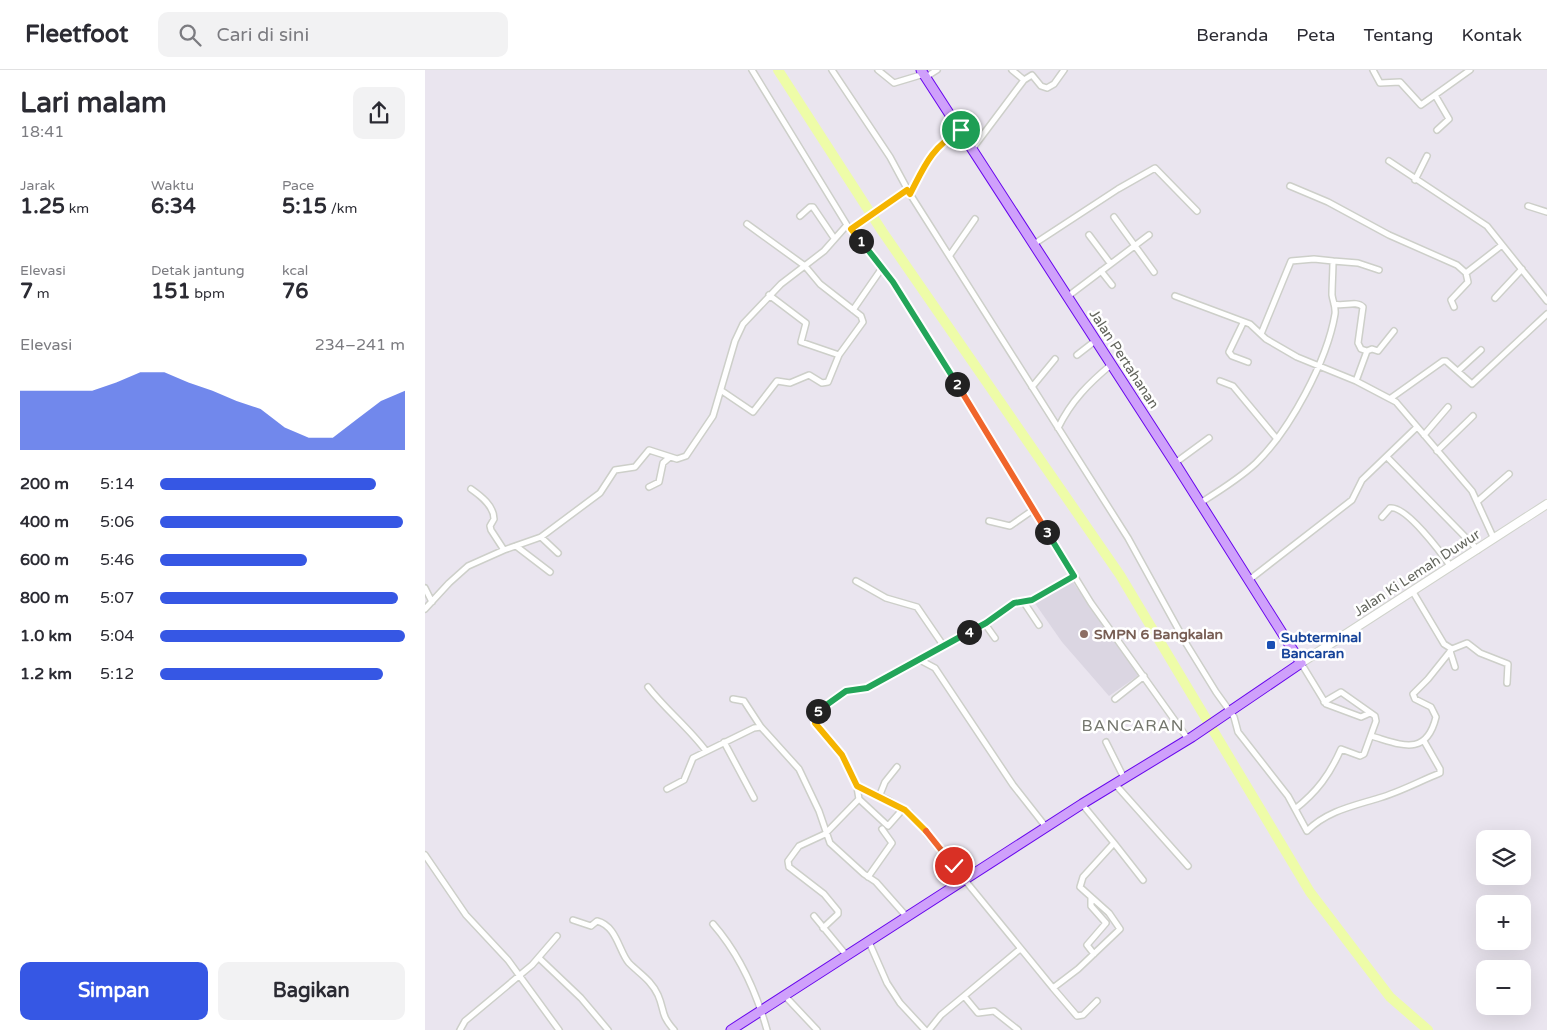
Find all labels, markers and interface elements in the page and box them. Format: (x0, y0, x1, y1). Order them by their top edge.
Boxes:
search box (158, 12, 508, 57)
text: Fleetfoot (25, 20, 128, 49)
icon: search (176, 21, 204, 49)
text: Cari di sini (216, 24, 309, 46)
text: Beranda (1196, 24, 1268, 46)
text: Peta (1296, 24, 1335, 46)
text: Tentang (1363, 24, 1433, 46)
text: Kontak (1461, 24, 1522, 46)
text: Lari malam (20, 86, 167, 120)
button: share (353, 87, 405, 139)
pin (940, 109, 982, 151)
icon: arrive (947, 116, 975, 144)
text: 18:41 (20, 122, 64, 142)
text: Jarak (20, 177, 55, 194)
text: Waktu (151, 177, 194, 194)
text: Pace (282, 177, 314, 194)
text: 1.25 (20, 194, 65, 219)
text: 6:34 (151, 194, 196, 219)
text: 5:15 (282, 194, 327, 219)
text: km (65, 200, 89, 217)
text: /km (327, 200, 357, 217)
pin: 1 (849, 228, 873, 254)
text: 1 (857, 233, 866, 250)
text: Elevasi (20, 262, 66, 279)
text: Detak jantung (151, 262, 245, 279)
text: kcal (282, 262, 308, 279)
text: 7 (20, 279, 33, 304)
text: 151 (151, 279, 191, 304)
text: 76 (282, 279, 308, 304)
text: m (33, 285, 50, 302)
text: bpm (191, 285, 225, 302)
street label: Jalan Pertahanan (1086, 306, 1162, 412)
text: Elevasi (20, 335, 72, 355)
text: 234–241 m (315, 335, 405, 355)
pin: 2 (945, 372, 969, 396)
text: 2 (953, 376, 962, 393)
text: 200 m (20, 474, 69, 494)
text: 5:14 (100, 474, 134, 494)
text: 400 m (20, 512, 69, 532)
text: 5:06 (100, 512, 134, 532)
pin: 3 (1035, 520, 1059, 544)
text: 3 (1043, 524, 1052, 541)
street label: Jalan Ki Lemah Duwur (1351, 525, 1484, 620)
text: 600 m (20, 550, 69, 570)
text: 5:46 (100, 550, 134, 570)
text: 800 m (20, 588, 69, 608)
text: 5:07 (100, 588, 134, 608)
pin: 4 (957, 620, 981, 644)
text: 4 (965, 624, 974, 641)
text: 1.0 km (20, 626, 72, 646)
text: 5:04 (100, 626, 134, 646)
place label: SMPN 6 Bangkalan (1094, 626, 1223, 643)
marker: SMPN 6 Bangkalan (1078, 628, 1090, 640)
place label: Subterminal Bancaran (1281, 629, 1362, 662)
marker: Subterminal Bancaran (1265, 639, 1277, 651)
text: 1.2 km (20, 664, 72, 684)
text: 5:12 (100, 664, 134, 684)
pin: 5 (805, 698, 831, 724)
text: 5 (814, 703, 823, 720)
district label: BANCARAN (1081, 716, 1185, 736)
map controls (1476, 830, 1531, 1015)
button: layers (1476, 830, 1531, 885)
pin (933, 845, 975, 887)
icon: check (940, 852, 968, 880)
button: + (1476, 895, 1531, 950)
button: − (1476, 960, 1531, 1015)
button: Simpan (20, 962, 208, 1020)
button: Bagikan (218, 962, 405, 1020)

